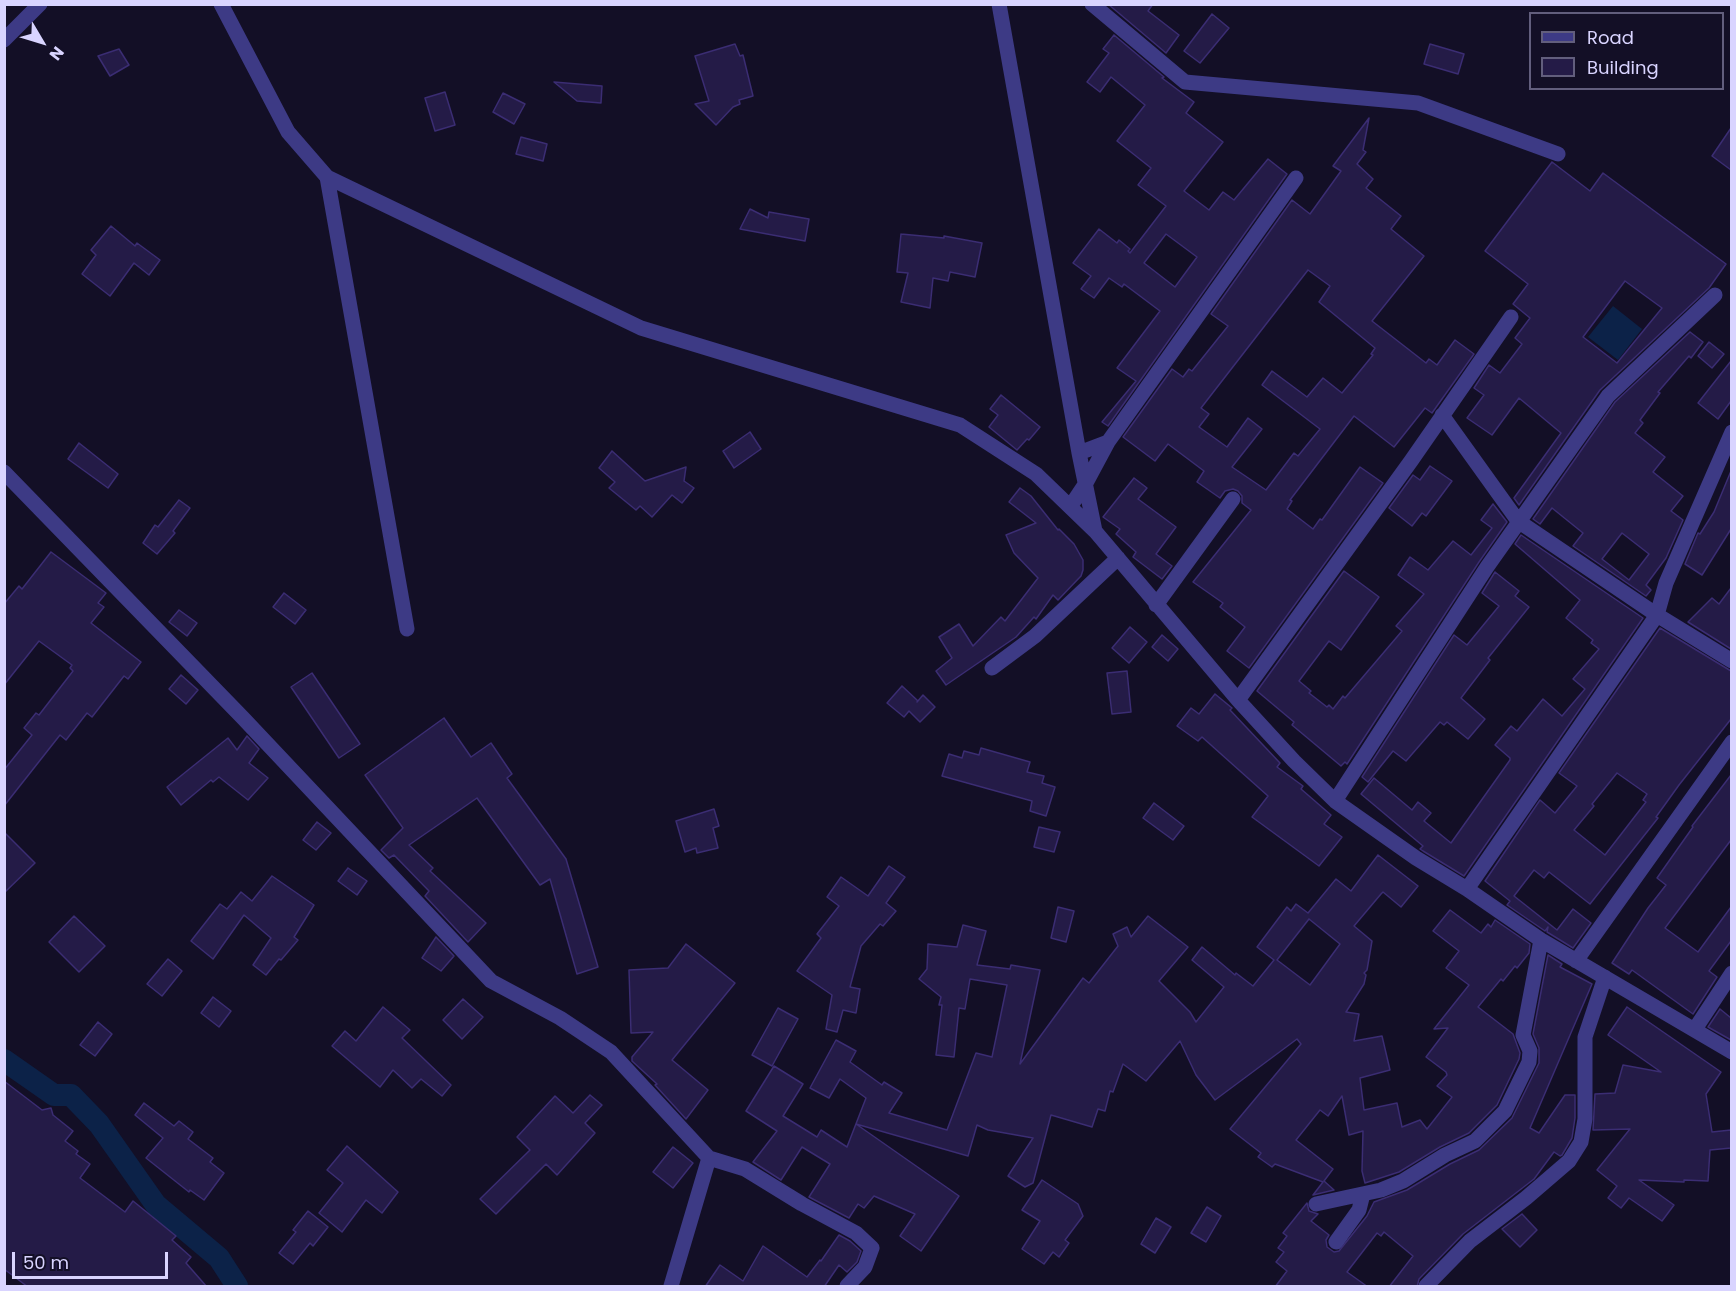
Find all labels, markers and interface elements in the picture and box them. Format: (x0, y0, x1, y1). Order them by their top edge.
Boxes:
north arrow (12, 12, 72, 72)
legend (1529, 12, 1724, 90)
text: Road (1587, 25, 1634, 50)
text: N (44, 42, 69, 65)
text: Building (1587, 55, 1659, 80)
scale bar (15, 1240, 171, 1278)
text: 50 m (23, 1250, 69, 1275)

